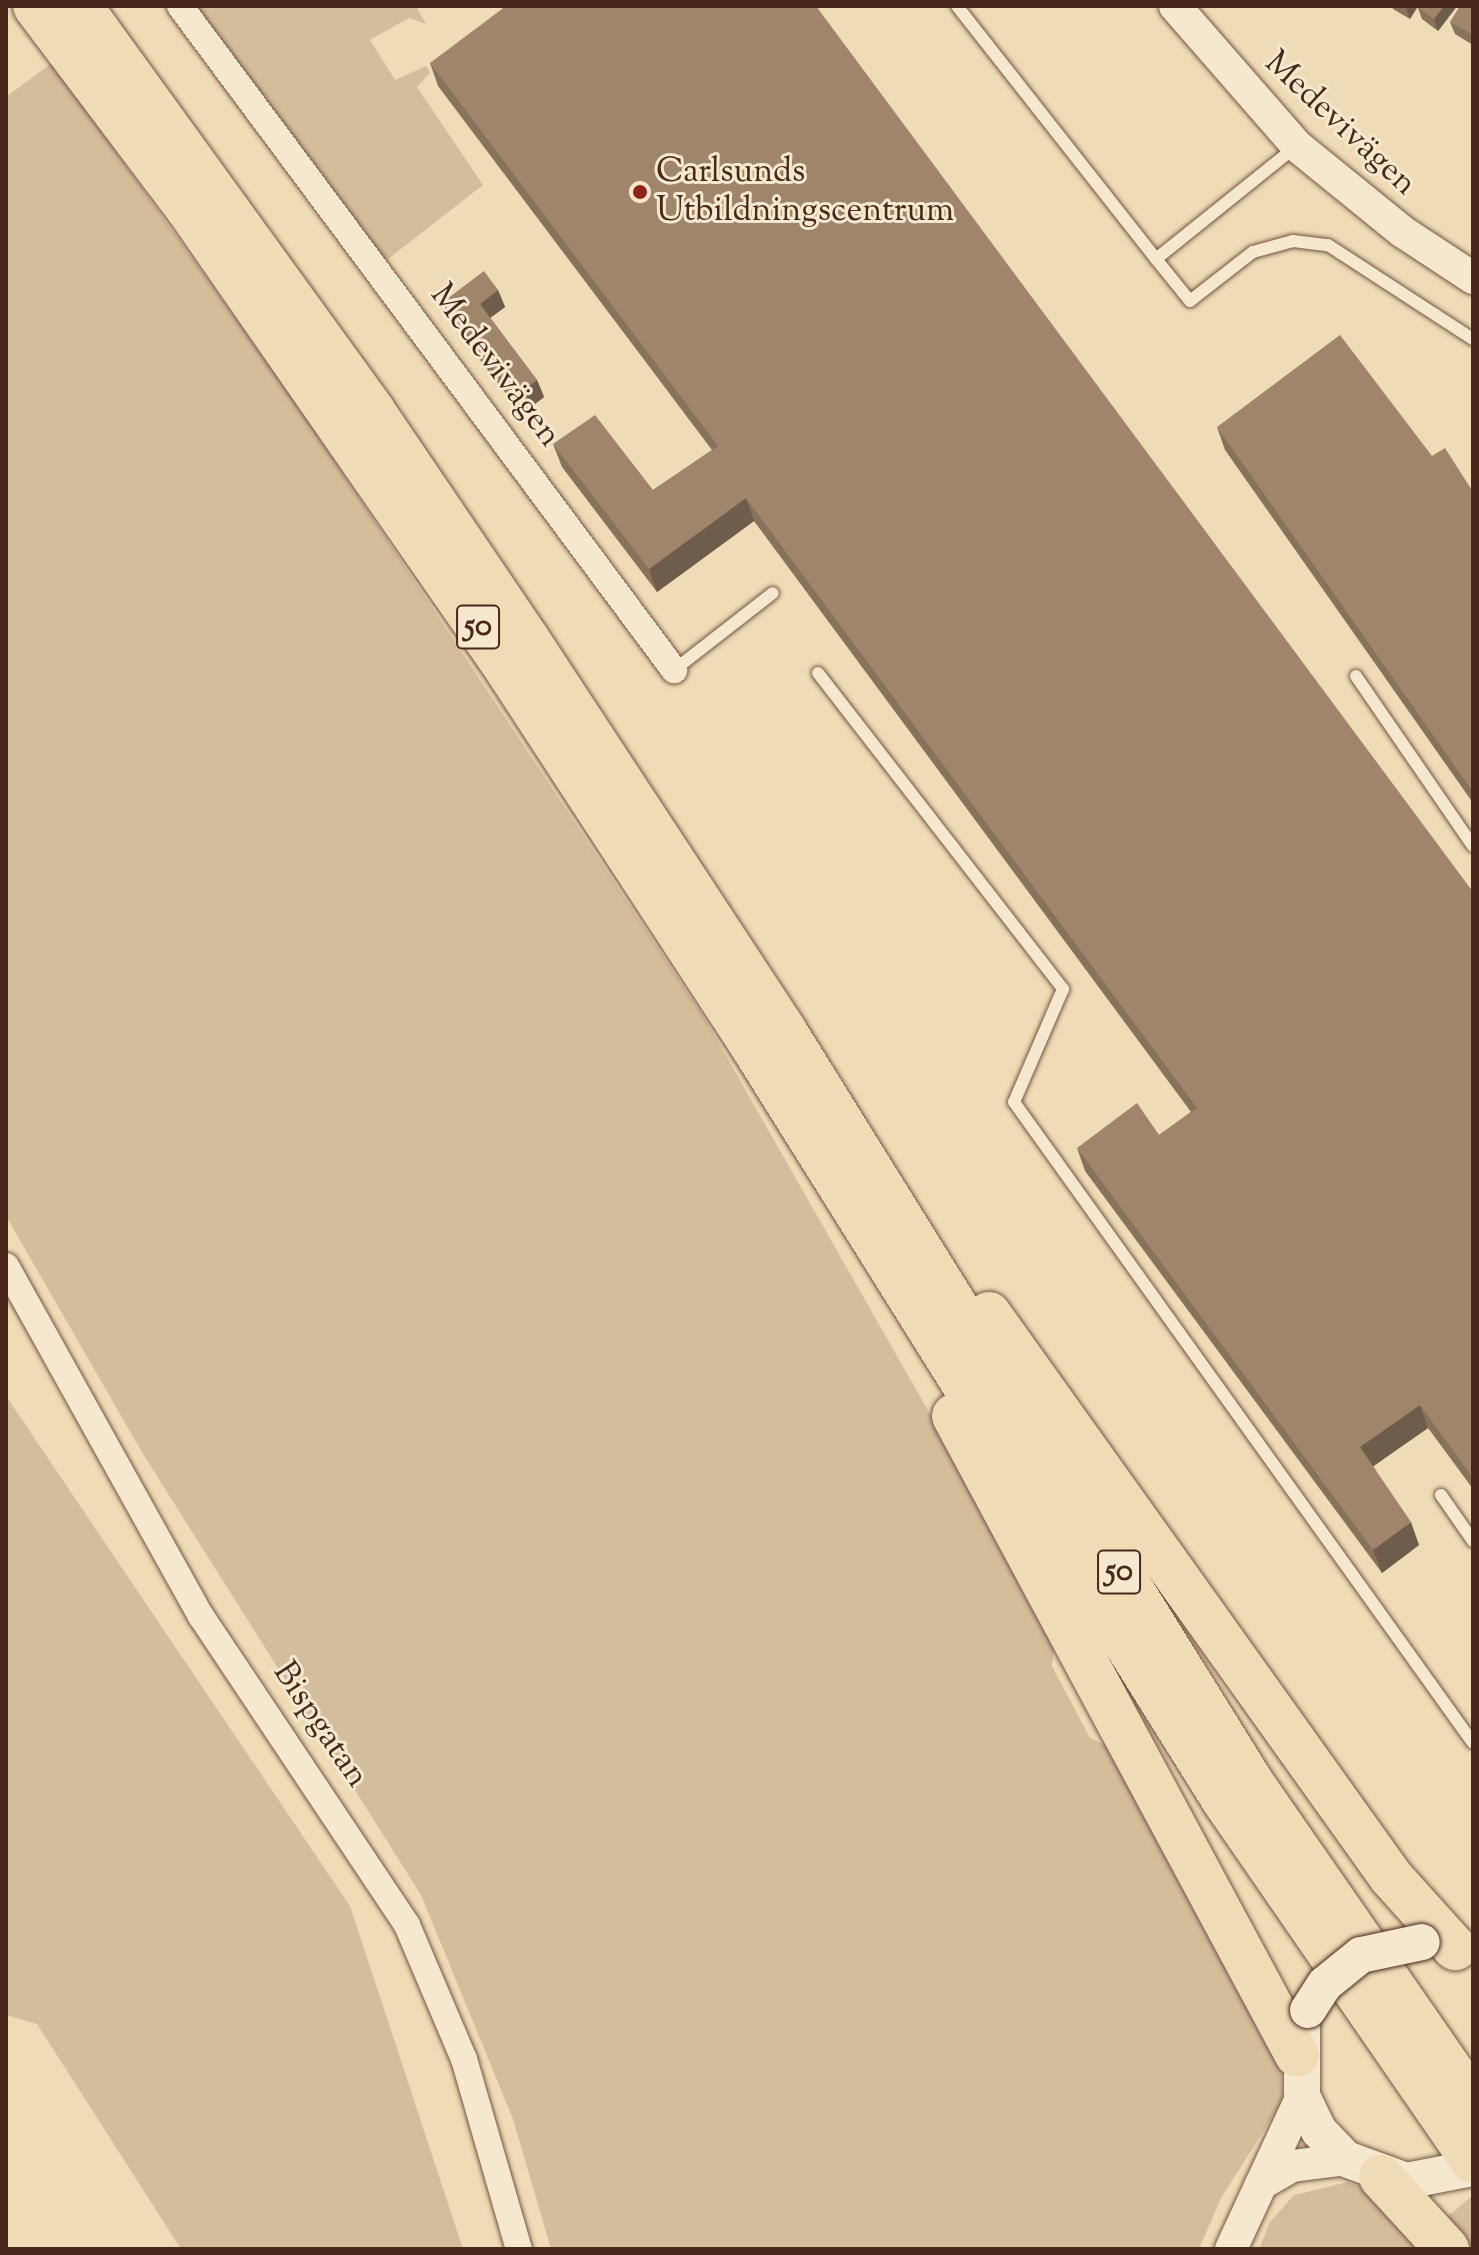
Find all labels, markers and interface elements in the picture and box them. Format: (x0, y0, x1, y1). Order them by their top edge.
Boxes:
street label: Medevivägen (1255, 43, 1425, 205)
place label: Carlsunds Utbildningscentrum (656, 152, 954, 232)
marker: Carlsunds Utbildningscentrum (631, 183, 649, 201)
street label: Medevivägen (421, 276, 569, 456)
road number: 50 (456, 599, 500, 655)
road number: 50 (1097, 1544, 1141, 1600)
street label: Bispgatan (263, 1654, 377, 1796)

